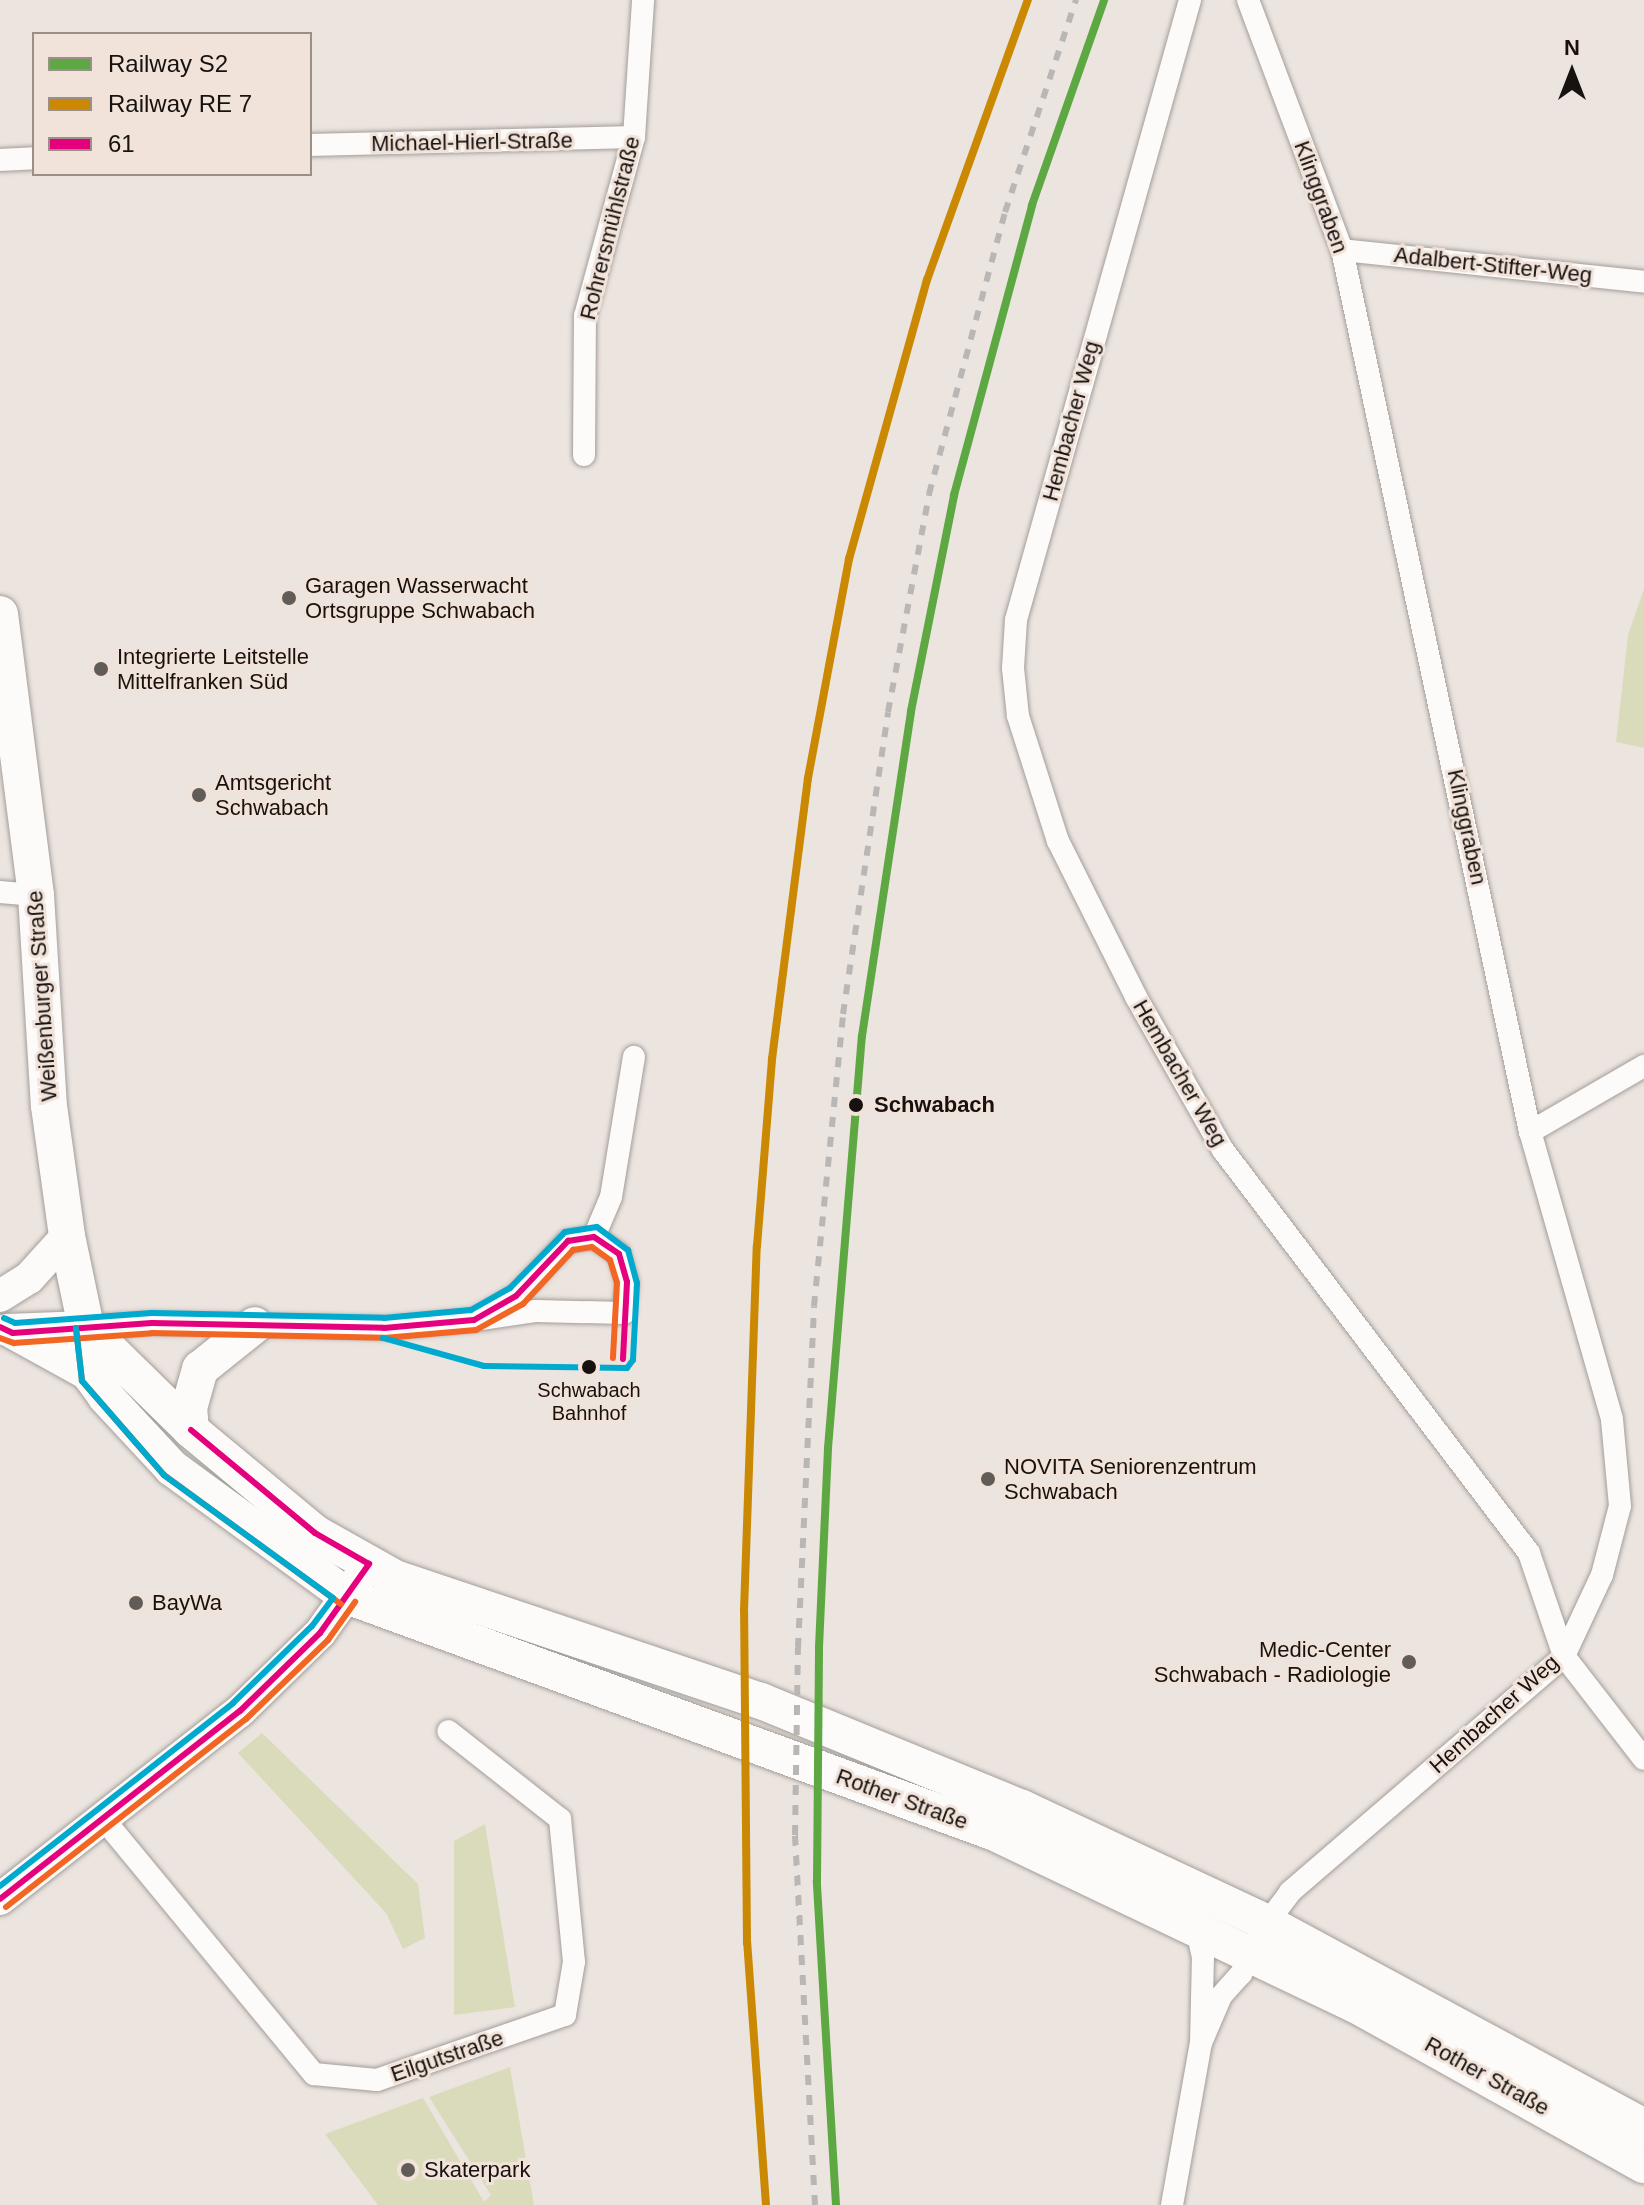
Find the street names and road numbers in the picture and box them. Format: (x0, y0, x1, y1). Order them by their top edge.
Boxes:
street label: Michael-Hierl-Straße (371, 127, 573, 157)
street label: Rohrersmühlstraße (574, 133, 646, 323)
street label: Klinggraben (1289, 137, 1353, 257)
street label: Adalbert-Stifter-Weg (1393, 241, 1593, 289)
street label: Hembacher Weg (1037, 338, 1105, 504)
street label: Klinggraben (1442, 767, 1492, 887)
street label: Weißenburger Straße (21, 890, 63, 1102)
street label: Hembacher Weg (1127, 995, 1233, 1151)
street label: Hembacher Weg (1424, 1649, 1564, 1779)
street label: Rother Straße (833, 1763, 971, 1835)
street label: Eilgutstraße (387, 2024, 507, 2088)
street label: Rother Straße (1420, 2031, 1554, 2121)

